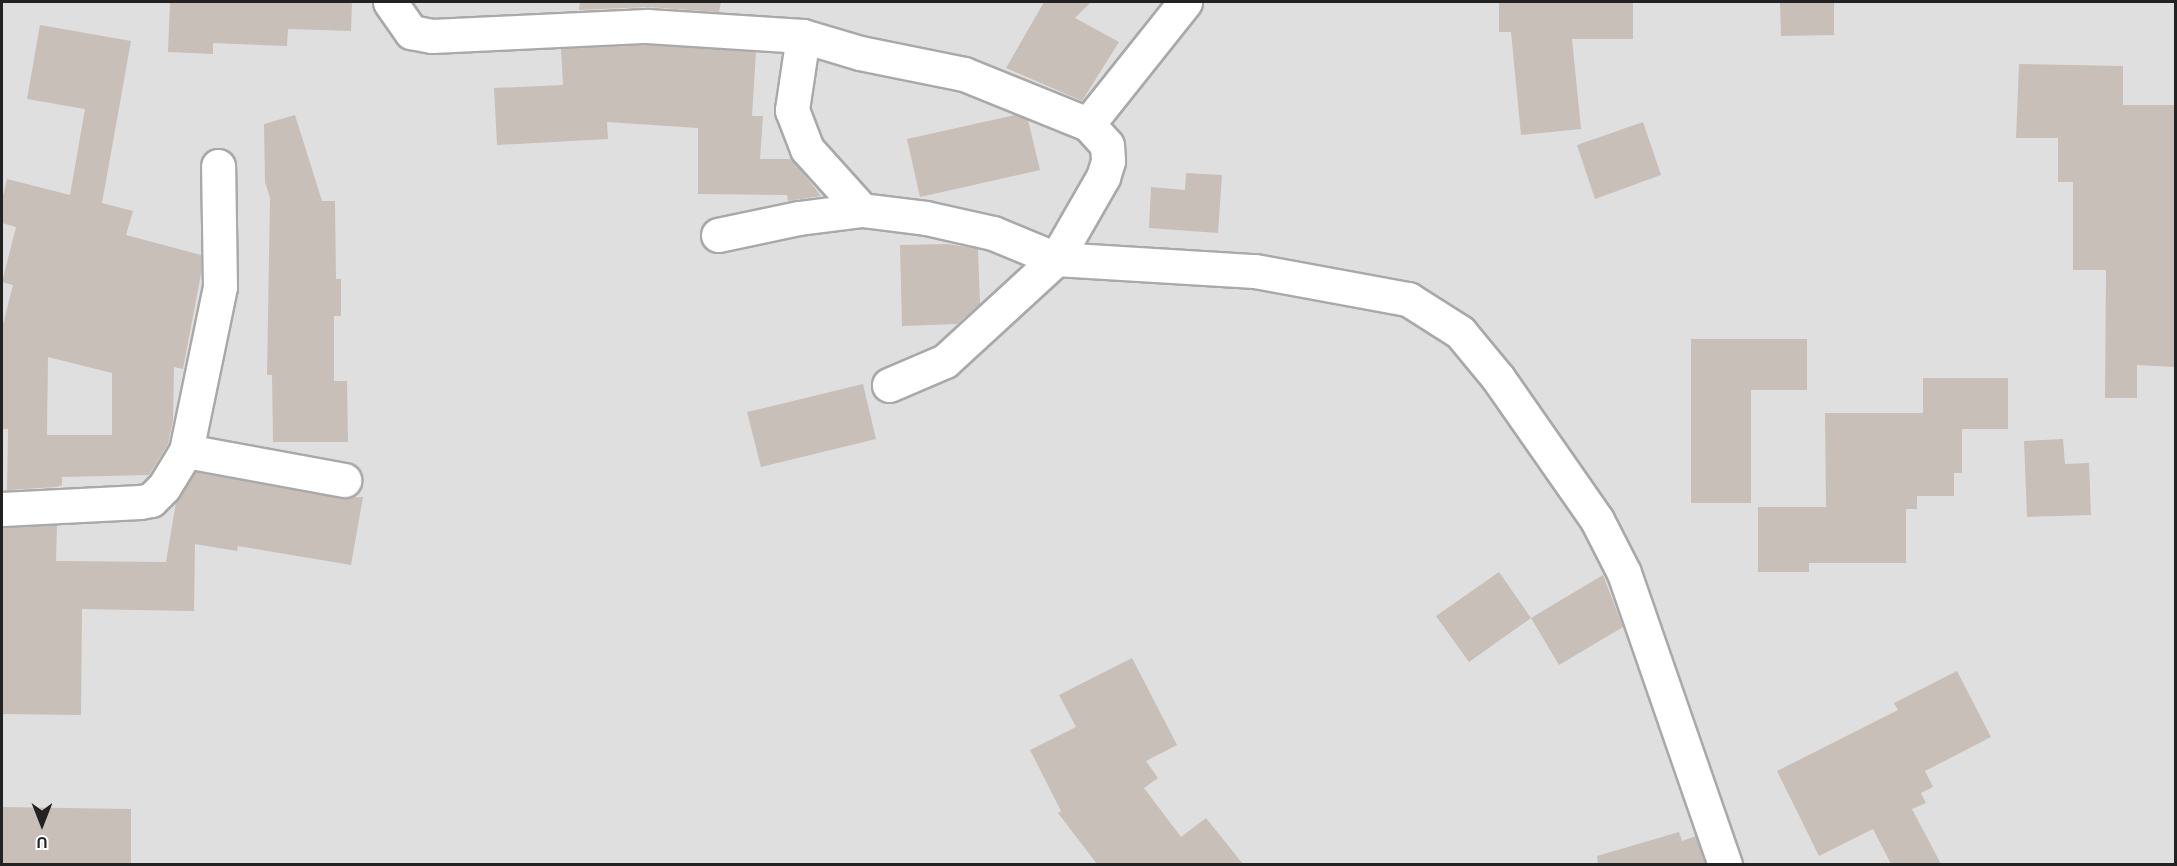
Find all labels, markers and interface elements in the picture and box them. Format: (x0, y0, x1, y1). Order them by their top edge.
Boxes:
north arrow (12, 794, 72, 854)
text: U (37, 832, 47, 853)

